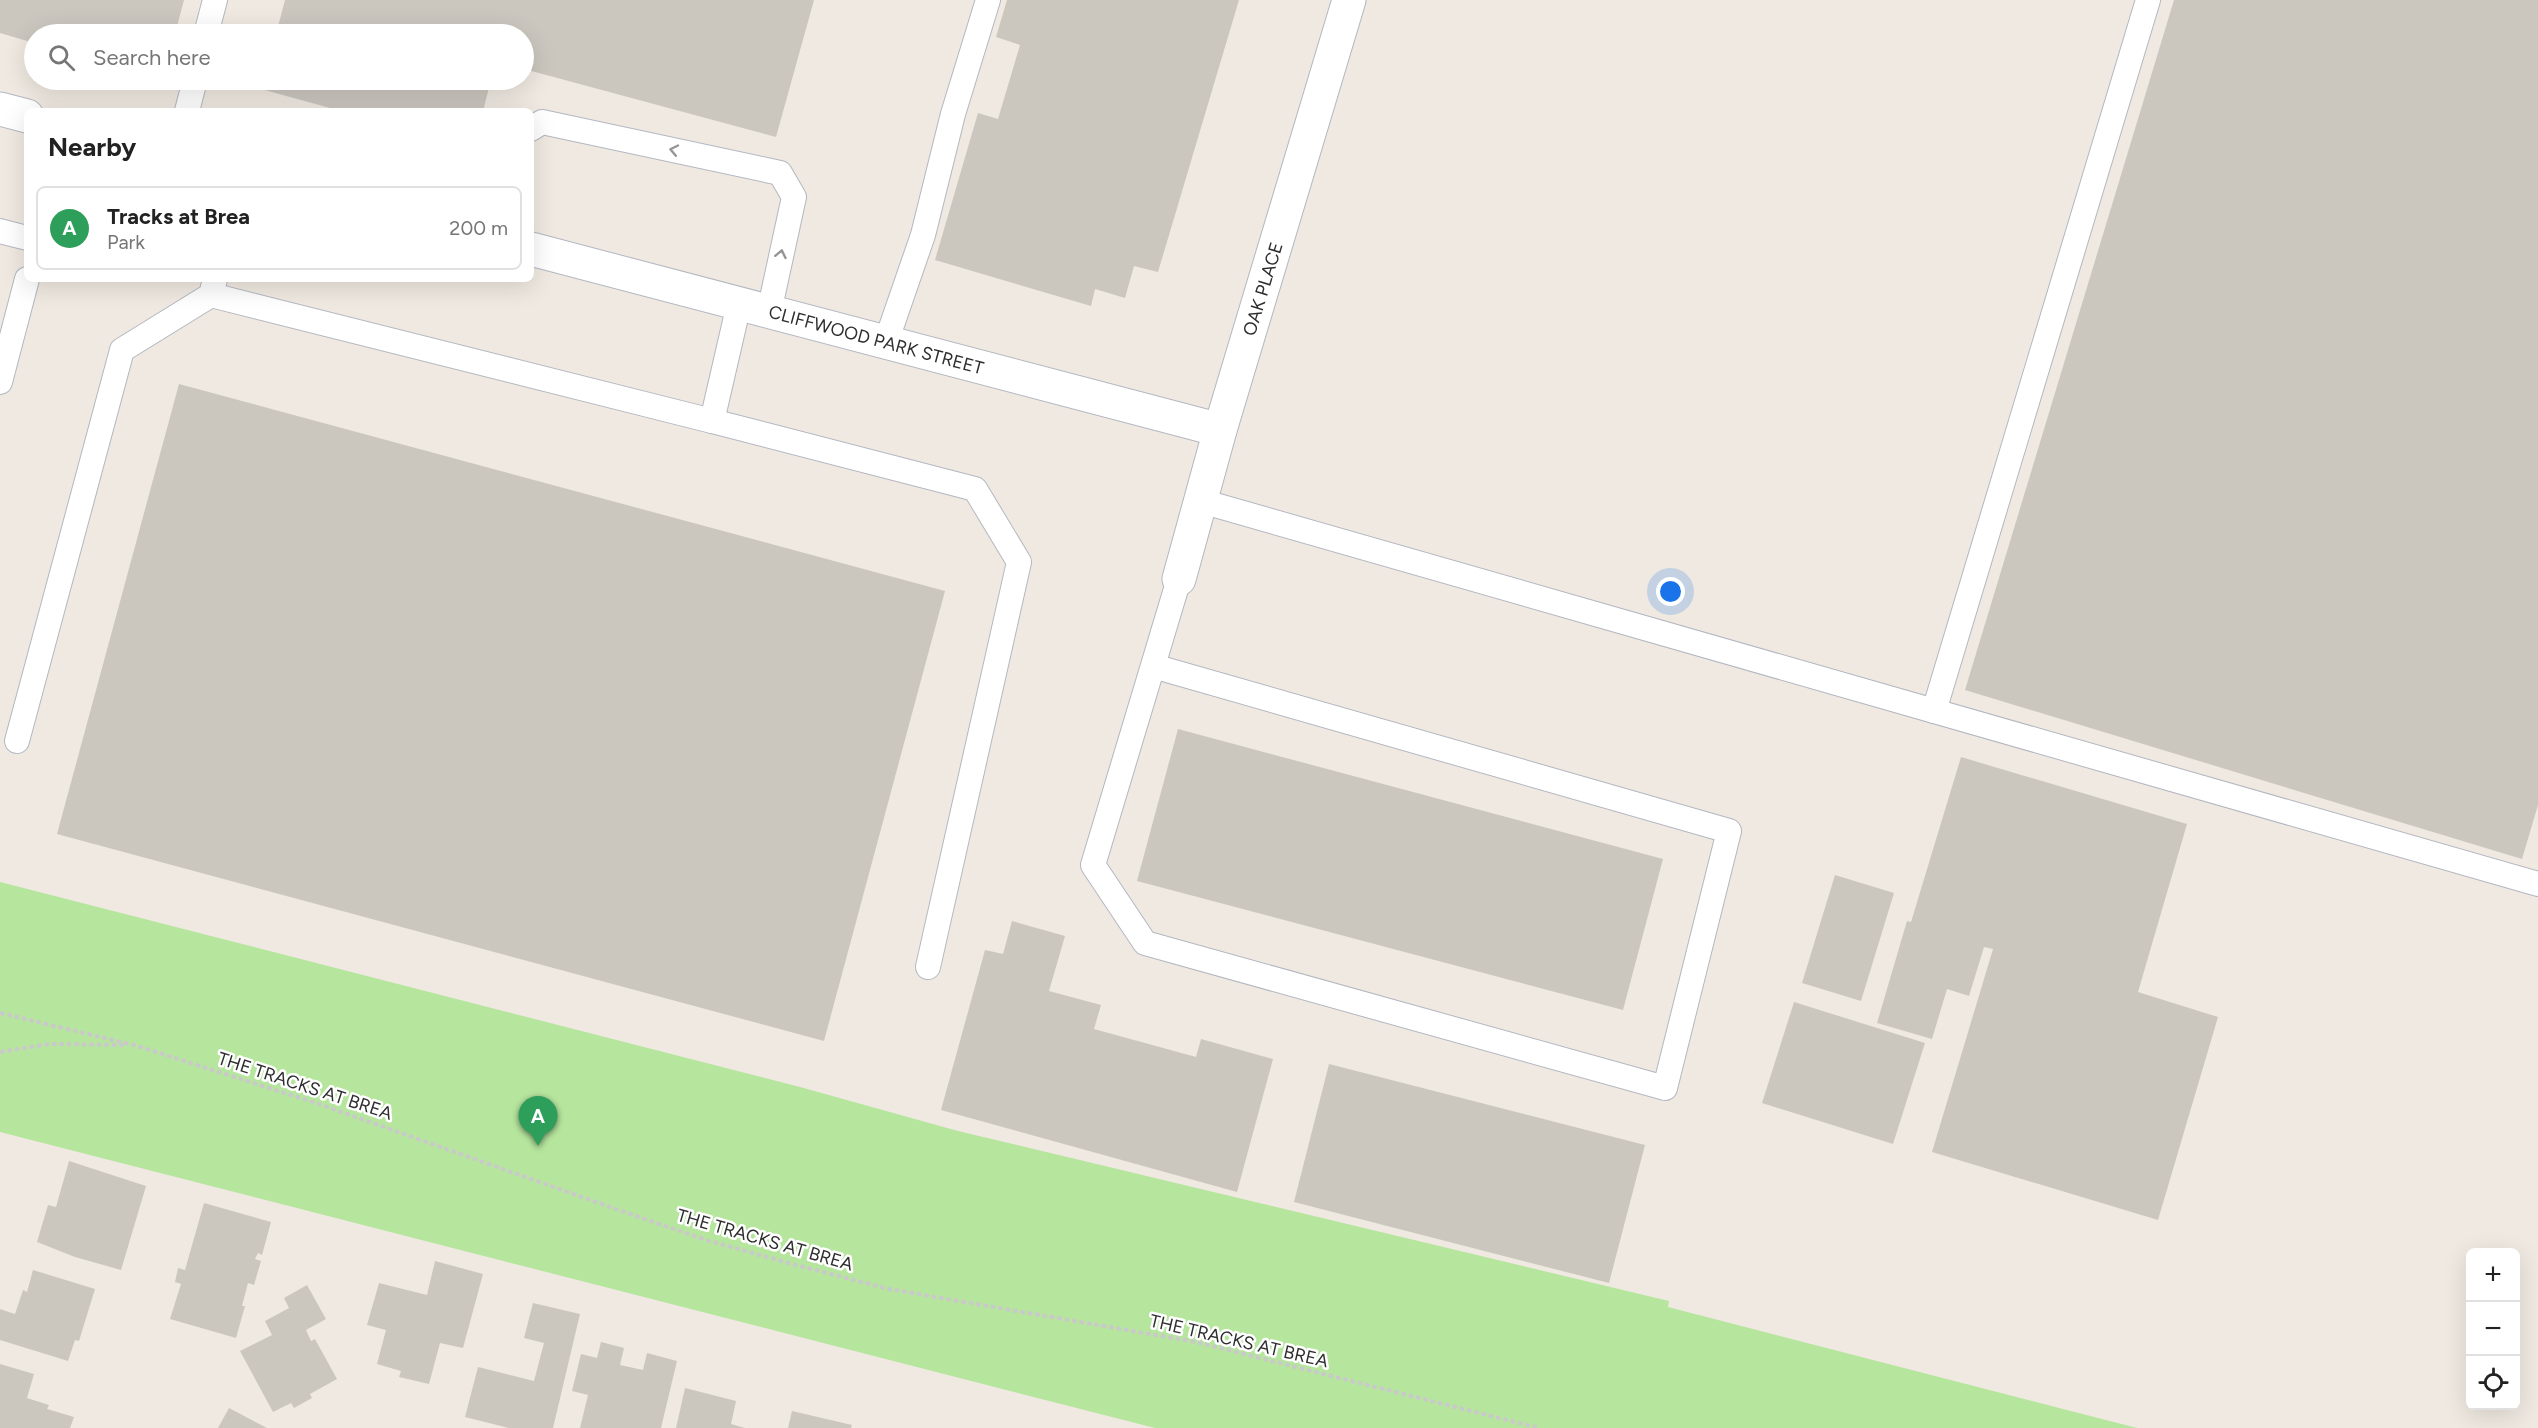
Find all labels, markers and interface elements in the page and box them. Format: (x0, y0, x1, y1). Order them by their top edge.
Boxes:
search box (24, 24, 534, 90)
icon: search (45, 41, 78, 74)
text: Search here (93, 44, 211, 71)
text: Nearby (48, 131, 136, 163)
one-way arrow (669, 144, 679, 157)
text: Tracks at Brea (107, 203, 250, 230)
text: A (62, 216, 77, 240)
text: 200 m (449, 216, 508, 240)
text: Park (107, 230, 145, 254)
street label: OAK PLACE (1238, 240, 1288, 338)
one-way arrow (774, 250, 787, 260)
street label: CLIFFWOOD PARK STREET (766, 301, 986, 379)
your location (1656, 577, 1685, 606)
street label: THE TRACKS AT BREA (215, 1047, 395, 1125)
pin: A (518, 1096, 558, 1146)
street label: THE TRACKS AT BREA (674, 1204, 856, 1276)
map controls (2466, 1248, 2520, 1410)
button: + (2466, 1248, 2520, 1302)
button: − (2466, 1302, 2520, 1356)
street label: THE TRACKS AT BREA (1148, 1310, 1330, 1372)
button: locate (2466, 1356, 2520, 1410)

